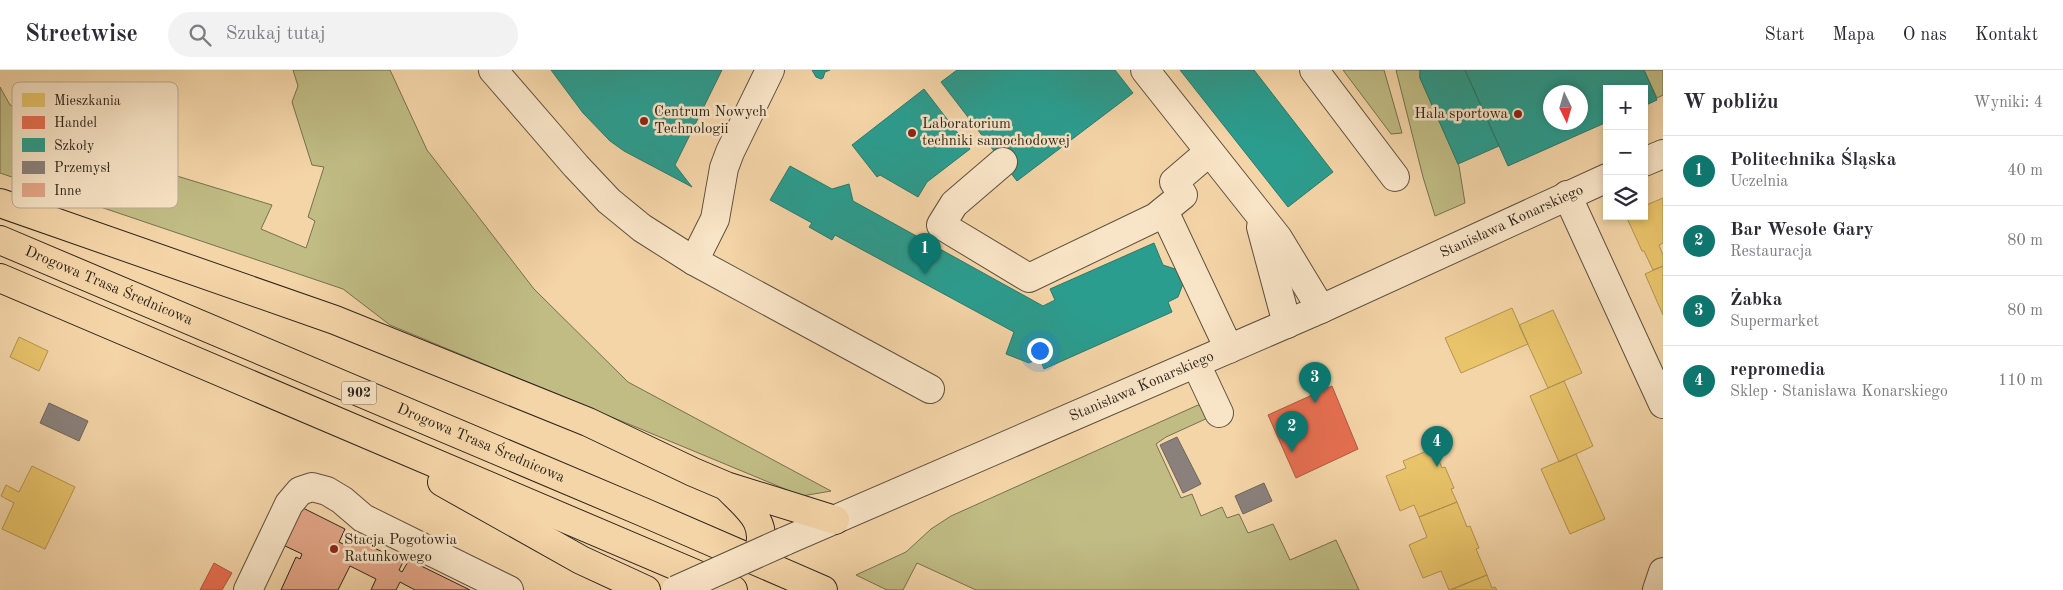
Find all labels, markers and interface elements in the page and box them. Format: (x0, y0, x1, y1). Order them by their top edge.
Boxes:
search box (168, 12, 518, 57)
icon: search (186, 21, 214, 49)
text: Streetwise (25, 23, 138, 47)
text: Szukaj tutaj (226, 25, 326, 44)
text: Start (1765, 26, 1805, 44)
text: Mapa (1833, 26, 1875, 44)
text: O nas (1903, 26, 1947, 44)
text: Kontakt (1975, 26, 2038, 44)
legend (12, 82, 178, 208)
north arrow (1543, 85, 1588, 130)
map controls (1603, 85, 1648, 220)
button: + (1603, 85, 1648, 130)
text: W pobliżu (1683, 92, 1778, 113)
text: Mieszkania (54, 94, 121, 108)
text: Wyniki: 4 (1974, 95, 2043, 111)
place label: Centrum Nowych Technologii (654, 105, 767, 137)
place label: Hala sportowa (1414, 107, 1509, 122)
marker: Hala sportowa (1512, 108, 1524, 120)
marker: Centrum Nowych Technologii (638, 115, 650, 127)
text: Handel (54, 116, 97, 130)
place label: Laboratorium techniki samochodowej (922, 117, 1070, 149)
marker: Laboratorium techniki samochodowej (906, 127, 918, 139)
button: − (1603, 130, 1648, 175)
text: Szkoły (54, 139, 95, 153)
text: Politechnika Śląska (1730, 151, 1896, 170)
text: Przemysł (54, 161, 110, 175)
text: 1 (1694, 163, 1704, 179)
text: 40 m (2007, 163, 2043, 179)
text: Uczelnia (1730, 174, 1788, 190)
button: layers (1603, 175, 1648, 220)
street label: Stanisława Konarskiego (1438, 182, 1586, 261)
text: Inne (54, 184, 81, 198)
text: Bar Wesołe Gary (1730, 221, 1874, 240)
pin: 1 (909, 233, 941, 274)
text: 2 (1694, 233, 1704, 249)
text: 80 m (2007, 233, 2043, 249)
street label: Drogowa Trasa Średnicowa (23, 244, 195, 328)
text: Restauracja (1730, 244, 1812, 260)
text: Żabka (1730, 291, 1782, 310)
text: 3 (1694, 303, 1704, 319)
text: 80 m (2007, 303, 2043, 319)
text: Supermarket (1730, 314, 1819, 330)
your location (1027, 338, 1053, 364)
street label: Stanisława Konarskiego (1067, 349, 1216, 424)
text: repromedia (1730, 361, 1825, 380)
pin: 3 (1299, 362, 1331, 403)
text: 4 (1694, 373, 1704, 389)
text: 110 m (1998, 373, 2043, 389)
road number: 902 (342, 382, 376, 404)
text: Sklep · Stanisława Konarskiego (1730, 384, 1948, 400)
street label: Drogowa Trasa Średnicowa (395, 401, 567, 486)
pin: 2 (1276, 411, 1308, 452)
pin: 4 (1421, 426, 1453, 467)
place label: Stacja Pogotowia Ratunkowego (344, 533, 457, 565)
marker: Stacja Pogotowia Ratunkowego (328, 543, 340, 555)

